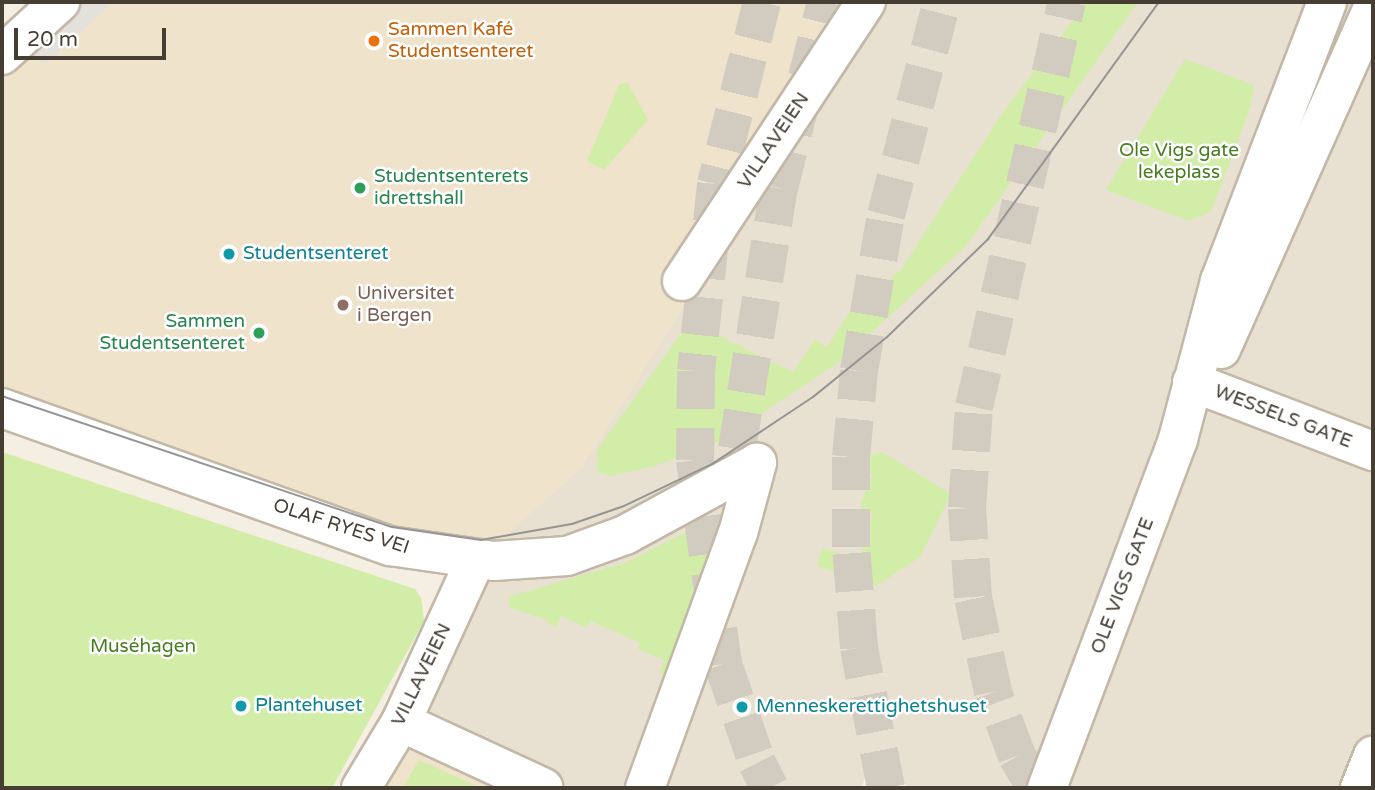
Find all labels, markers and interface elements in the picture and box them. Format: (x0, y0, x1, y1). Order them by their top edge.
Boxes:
scale bar (18, 14, 170, 58)
place label: Sammen Kafé Studentsenteret (388, 19, 534, 63)
text: 20 m (27, 27, 78, 52)
marker: Sammen Kafé Studentsenteret (366, 33, 382, 49)
street label: VILLAVEIEN (733, 88, 815, 194)
park label: Ole Vigs gate lekeplass (1119, 140, 1239, 184)
place label: Studentsenterets idrettshall (374, 166, 529, 210)
marker: Studentsenterets idrettshall (352, 180, 368, 196)
place label: Studentsenteret (243, 243, 389, 265)
marker: Studentsenteret (221, 246, 237, 262)
place label: Universitet i Bergen (357, 283, 454, 327)
marker: Universitet i Bergen (335, 297, 351, 313)
place label: Sammen Studentsenteret (99, 311, 245, 355)
marker: Sammen Studentsenteret (251, 325, 267, 341)
street label: WESSELS GATE (1211, 380, 1355, 454)
street label: OLAF RYES VEI (270, 494, 412, 560)
street label: OLE VIGS GATE (1087, 515, 1159, 657)
street label: VILLAVEIEN (387, 620, 457, 730)
park label: Muséhagen (90, 636, 196, 658)
place label: Plantehuset (255, 695, 362, 717)
place label: Menneskerettighetshuset (756, 696, 987, 718)
marker: Plantehuset (233, 698, 249, 714)
marker: Menneskerettighetshuset (734, 699, 750, 715)

